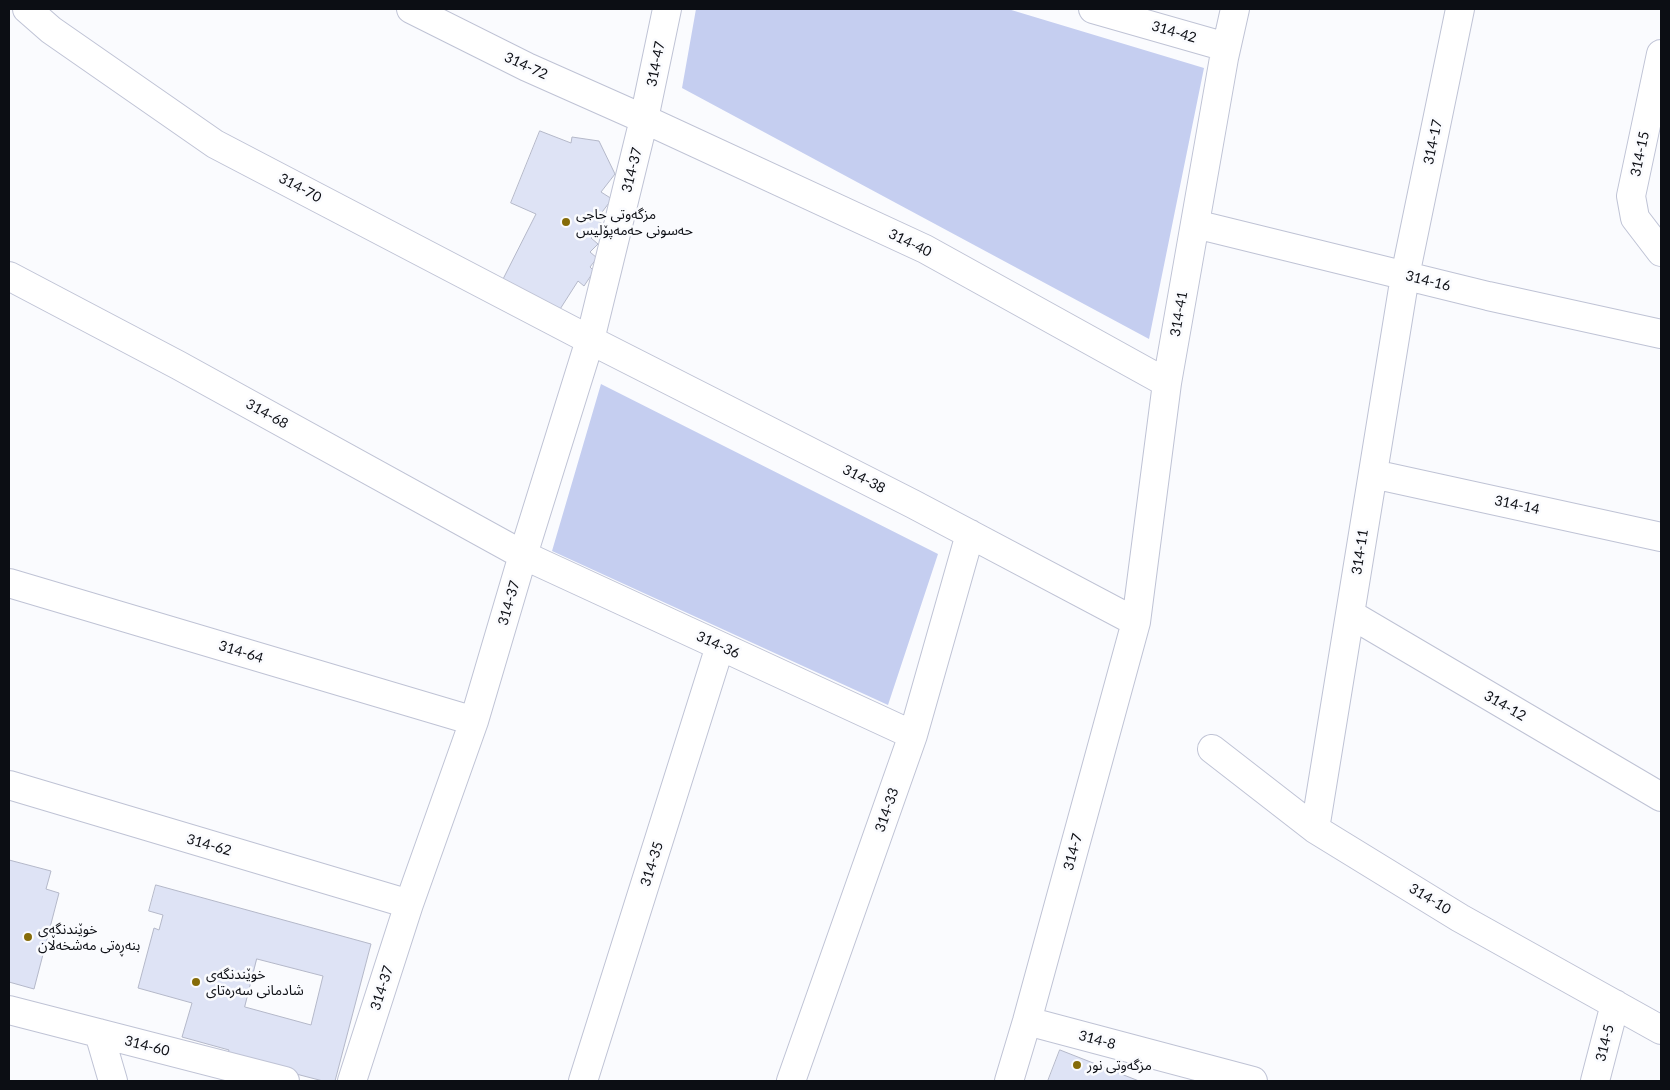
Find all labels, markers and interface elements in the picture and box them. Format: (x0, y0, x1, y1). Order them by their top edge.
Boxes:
street label: 314-42 (1150, 18, 1198, 46)
street label: 314-47 (643, 40, 669, 88)
street label: 314-72 (502, 49, 550, 83)
street label: 314-17 (1420, 118, 1446, 166)
street label: 314-15 (1627, 130, 1653, 178)
street label: 314-37 (618, 146, 646, 194)
street label: 314-70 (276, 170, 324, 206)
place label: مزگەوتی حاجی حەسونی حەمەپۆلیس (576, 206, 693, 238)
marker: مزگەوتی حاجی حەسونی حەمەپۆلیس (560, 216, 572, 228)
street label: 314-40 (886, 225, 934, 261)
street label: 314-16 (1404, 267, 1452, 295)
street label: 314-41 (1167, 290, 1191, 338)
street label: 314-68 (243, 396, 291, 432)
street label: 314-38 (840, 461, 888, 497)
street label: 314-14 (1493, 492, 1541, 518)
street label: 314-11 (1348, 528, 1372, 576)
street label: 314-37 (495, 579, 523, 627)
street label: 314-36 (694, 628, 742, 662)
street label: 314-64 (217, 637, 265, 667)
street label: 314-12 (1481, 687, 1529, 725)
street label: 314-33 (872, 786, 902, 834)
street label: 314-62 (185, 831, 233, 859)
street label: 314-7 (1060, 832, 1086, 872)
street label: 314-35 (637, 840, 667, 888)
street label: 314-10 (1406, 880, 1454, 918)
place label: خوێندنگەی بنەڕەتی مەشخەڵان (38, 921, 140, 954)
marker: خوێندنگەی بنەڕەتی مەشخەڵان (22, 931, 34, 943)
street label: 314-37 (367, 964, 397, 1012)
place label: خوێندنگەی شادمانی سەرەتای (206, 966, 304, 999)
marker: خوێندنگەی شادمانی سەرەتای (190, 976, 202, 988)
street label: 314-5 (1592, 1023, 1618, 1063)
street label: 314-8 (1077, 1027, 1117, 1053)
street label: 314-60 (123, 1032, 171, 1060)
place label: مزگەوتی نور (1087, 1057, 1152, 1073)
marker: مزگەوتی نور (1071, 1059, 1083, 1071)

